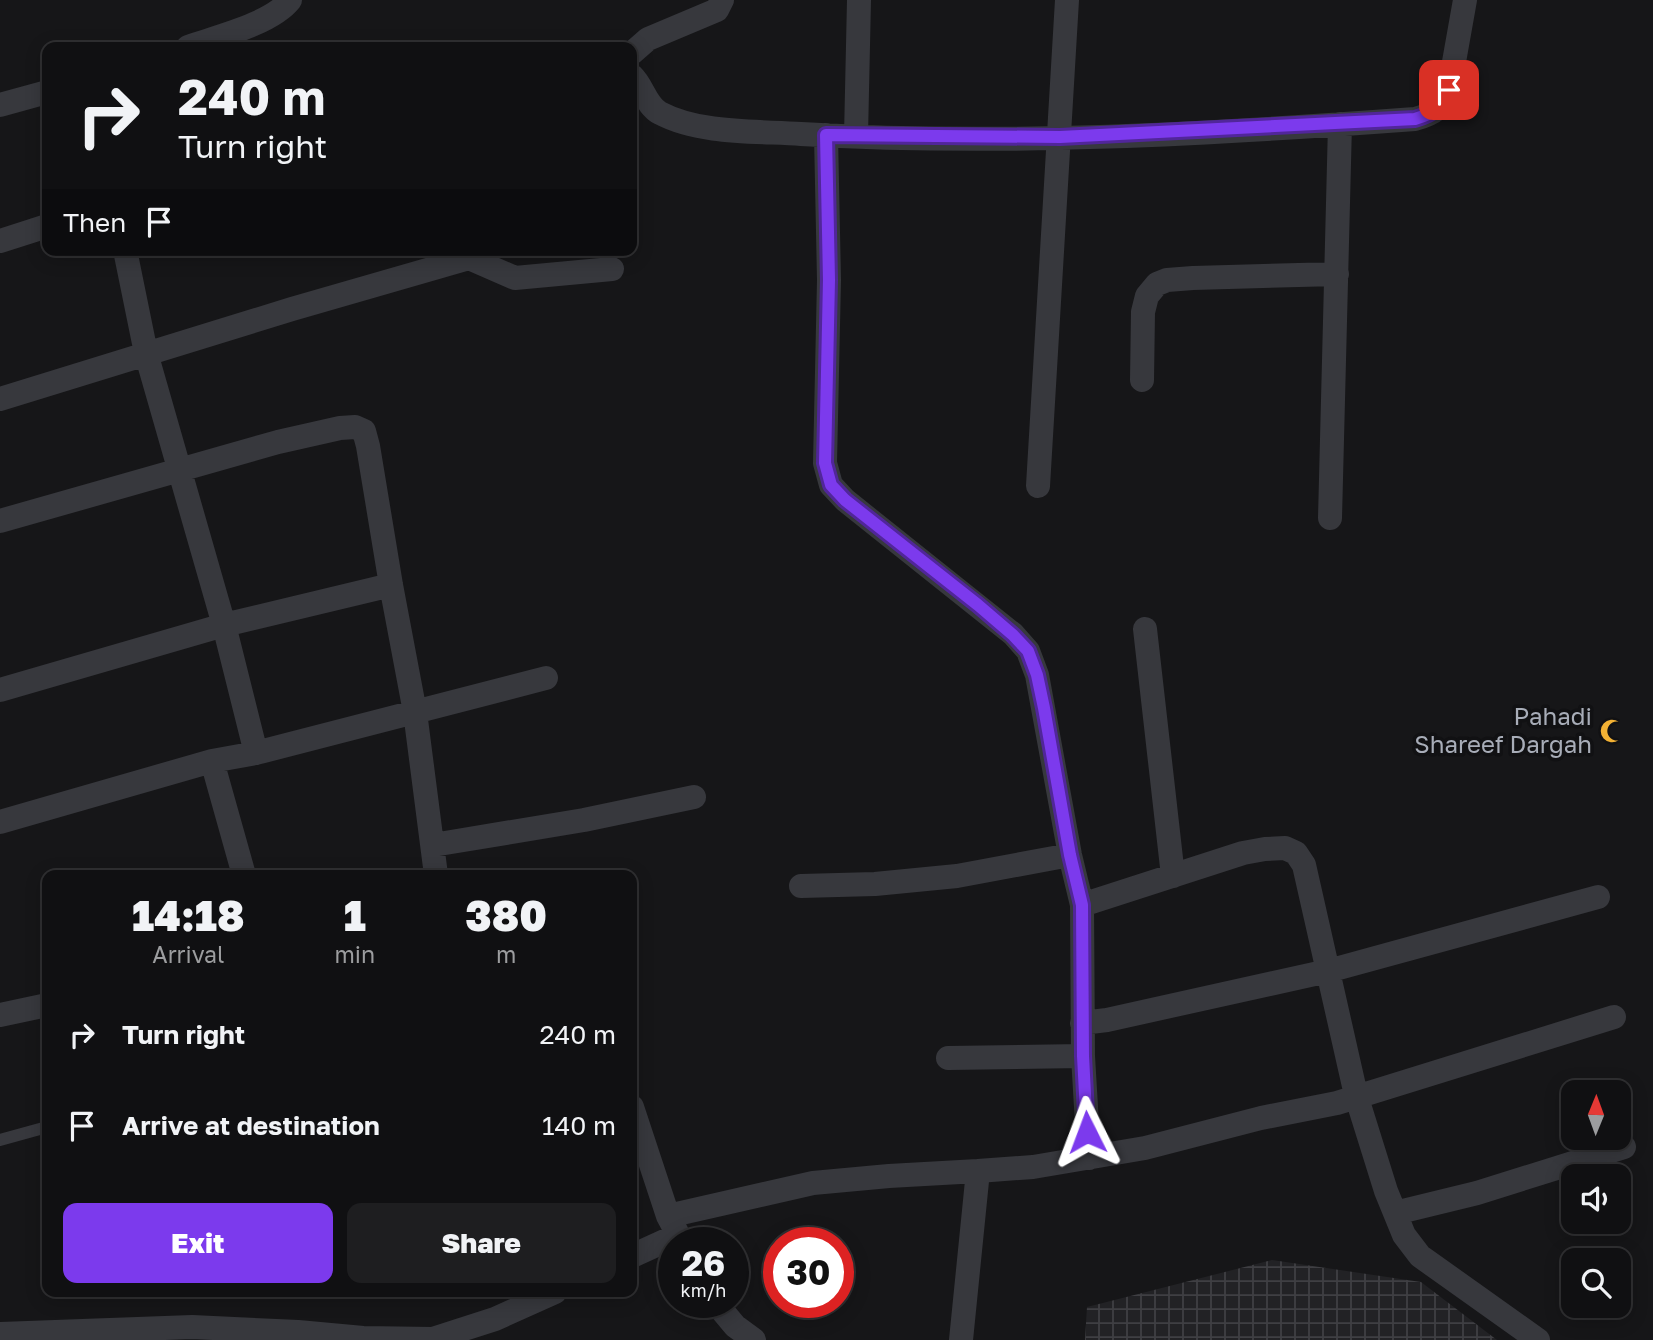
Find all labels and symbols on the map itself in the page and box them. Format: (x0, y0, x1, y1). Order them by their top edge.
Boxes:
pin (1419, 60, 1479, 120)
place label: Pahadi Shareef Dargah (1414, 701, 1592, 758)
mosque icon: Pahadi Shareef Dargah (1598, 717, 1626, 745)
north arrow (1561, 1080, 1631, 1150)
position arrow (1050, 1095, 1124, 1169)
speed limit sign: 30 (763, 1227, 854, 1318)

